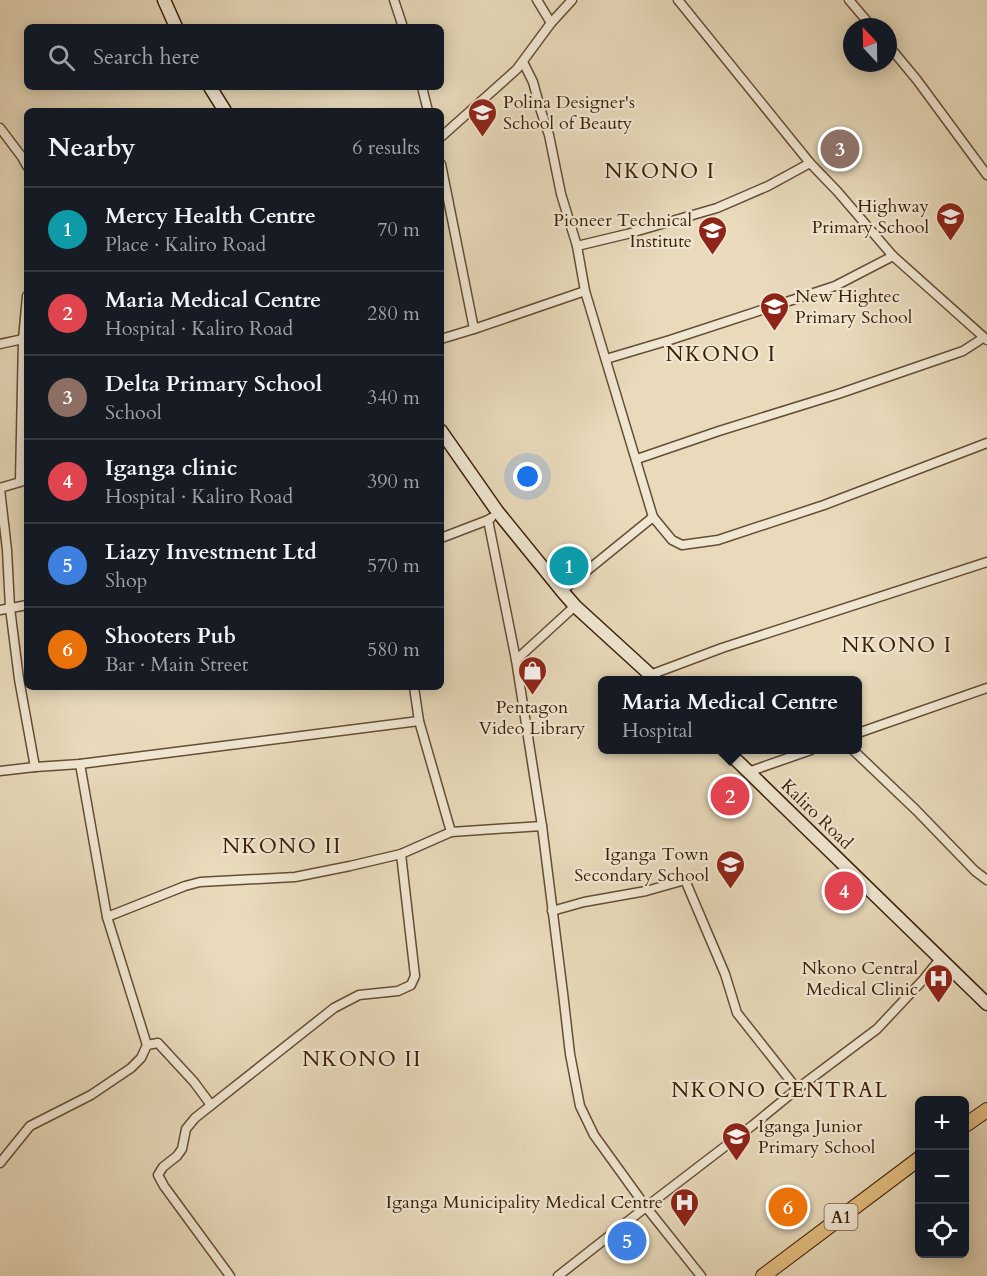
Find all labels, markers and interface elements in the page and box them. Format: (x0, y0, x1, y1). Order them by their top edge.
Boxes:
north arrow (843, 18, 897, 72)
search box (24, 24, 444, 90)
icon: search (45, 41, 78, 74)
text: Search here (93, 42, 200, 72)
place label: Polina Designer's School of Beauty (503, 90, 635, 136)
school or university icon: Polina Designer's School of Beauty (466, 96, 498, 138)
pin: 3 (820, 126, 860, 172)
text: Nearby (48, 130, 136, 165)
text: 6 results (352, 134, 420, 161)
district label: NKONO I (604, 157, 716, 186)
place label: Highway Primary School (812, 194, 929, 240)
school or university icon: Highway Primary School (934, 200, 966, 242)
text: Mercy Health Centre (105, 201, 316, 231)
place label: Pioneer Technical Institute (553, 208, 692, 254)
school or university icon: Pioneer Technical Institute (697, 214, 729, 256)
text: 1 (62, 216, 73, 243)
text: 70 m (377, 216, 420, 243)
text: Place · Kaliro Road (105, 231, 266, 258)
place label: New Hightec Primary School (795, 284, 913, 330)
text: Maria Medical Centre (105, 285, 321, 315)
school or university icon: New Hightec Primary School (758, 290, 790, 332)
text: 2 (62, 300, 73, 327)
text: 280 m (367, 300, 420, 327)
text: Hospital · Kaliro Road (105, 315, 293, 342)
district label: NKONO I (665, 340, 777, 369)
text: Delta Primary School (105, 369, 322, 399)
text: 3 (62, 384, 73, 411)
text: 340 m (367, 384, 420, 411)
text: School (105, 399, 162, 426)
text: Iganga clinic (105, 453, 237, 483)
your location (513, 462, 542, 491)
text: 4 (62, 468, 73, 495)
text: 390 m (367, 468, 420, 495)
text: Hospital · Kaliro Road (105, 483, 293, 510)
text: Liazy Investment Ltd (105, 537, 317, 567)
pin: 1 (550, 544, 588, 588)
text: 5 (62, 552, 73, 579)
text: 570 m (367, 552, 420, 579)
text: Shop (105, 567, 147, 594)
text: Shooters Pub (105, 621, 236, 651)
district label: NKONO I (841, 631, 953, 660)
text: 6 (62, 636, 73, 663)
text: 580 m (367, 636, 420, 663)
text: Bar · Main Street (105, 651, 248, 678)
shop icon: Pentagon Video Library (516, 654, 548, 696)
popup (598, 676, 862, 754)
text: Maria Medical Centre (622, 687, 838, 717)
place label: Pentagon Video Library (479, 695, 586, 741)
text: Hospital (622, 717, 693, 744)
pin: 2 (710, 774, 750, 818)
street label: Kaliro Road (775, 774, 859, 855)
district label: NKONO II (222, 832, 342, 861)
place label: Iganga Town Secondary School (574, 842, 710, 888)
school or university icon: Iganga Town Secondary School (714, 848, 746, 890)
pin: 4 (824, 868, 864, 914)
place label: Nkono Central Medical Clinic (802, 956, 918, 1002)
hospital icon: Nkono Central Medical Clinic (923, 962, 955, 1004)
district label: NKONO II (302, 1045, 422, 1074)
district label: NKONO CENTRAL (671, 1076, 889, 1105)
map controls (915, 1096, 969, 1258)
button: + (915, 1096, 969, 1150)
place label: Iganga Junior Primary School (758, 1114, 876, 1160)
school or university icon: Iganga Junior Primary School (721, 1120, 753, 1162)
button: − (915, 1150, 969, 1204)
pin: 6 (768, 1184, 808, 1230)
hospital icon: Iganga Municipality Medical Centre (668, 1186, 700, 1228)
place label: Iganga Municipality Medical Centre (386, 1190, 663, 1215)
road number: A1 (824, 1204, 858, 1230)
button: locate (915, 1204, 969, 1258)
pin: 5 (608, 1218, 646, 1264)

